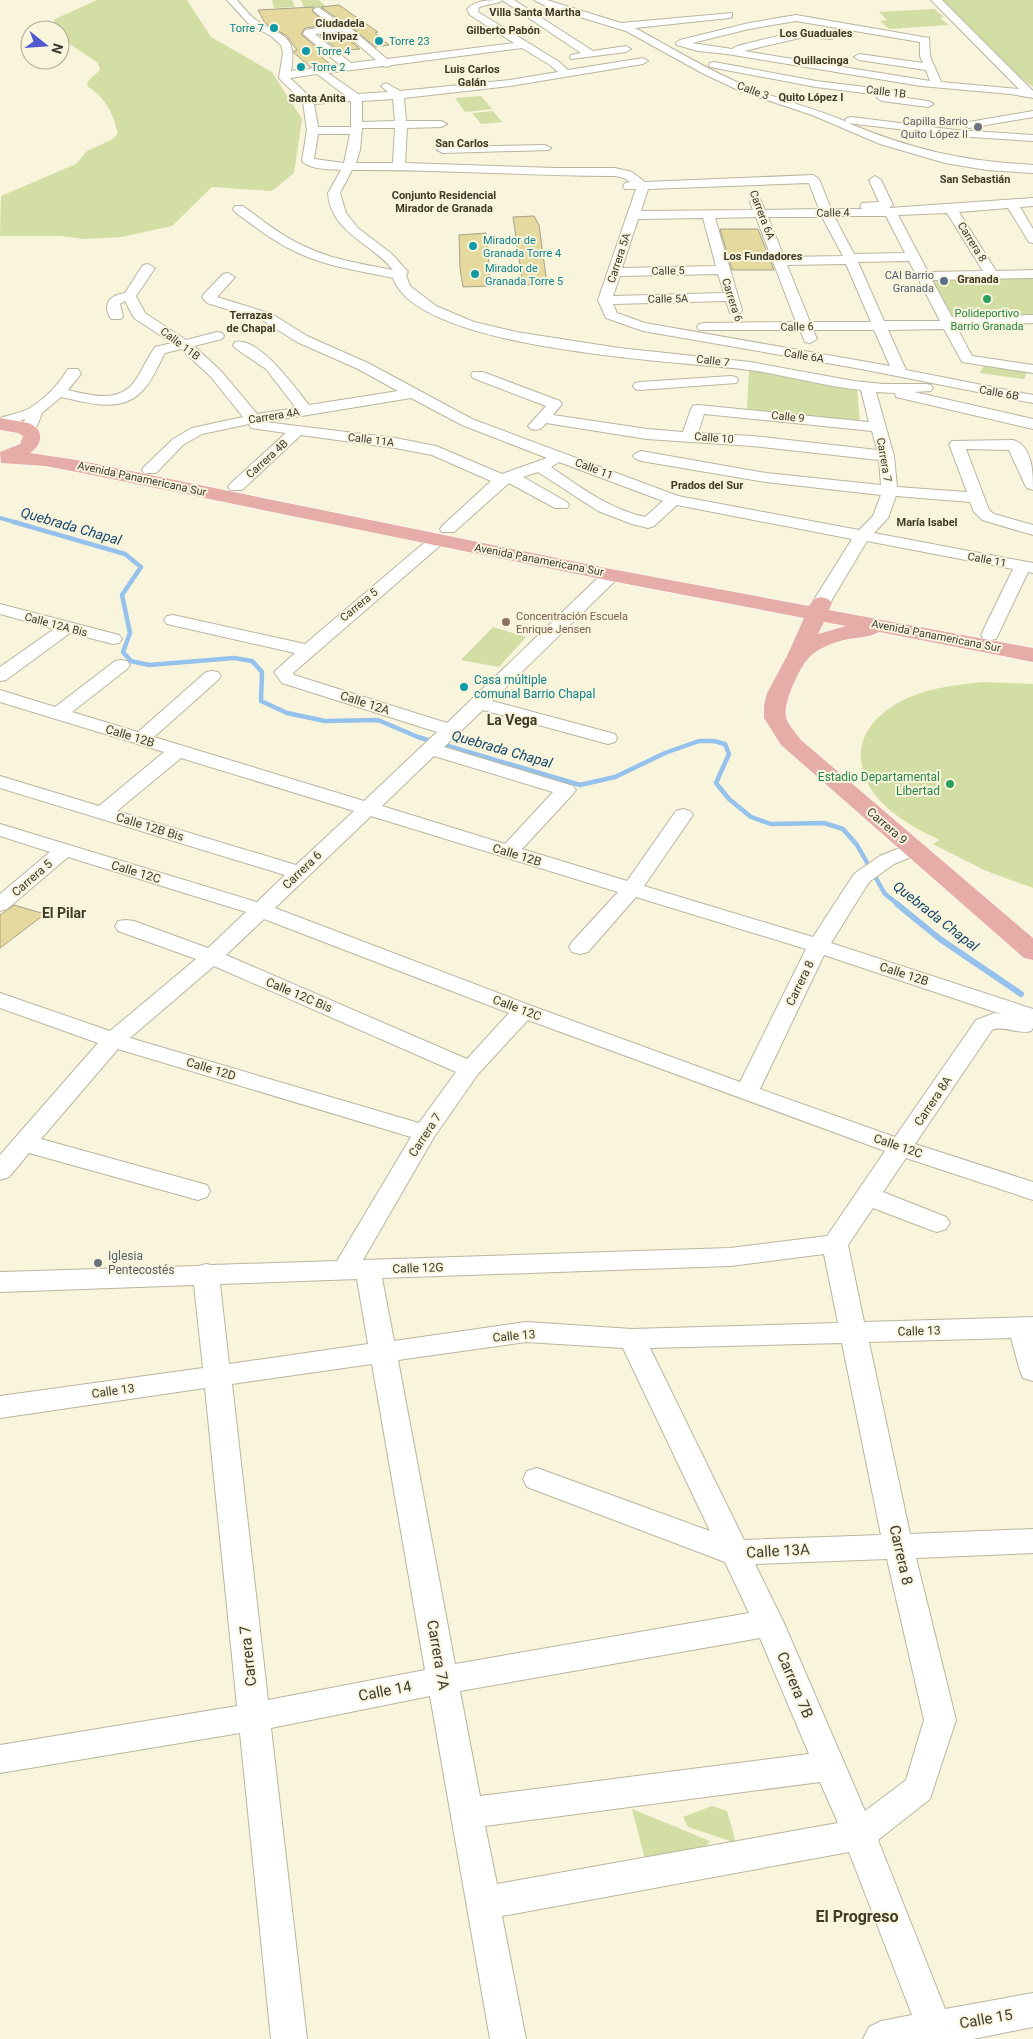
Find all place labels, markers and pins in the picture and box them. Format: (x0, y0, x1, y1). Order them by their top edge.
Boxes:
place label: Torre 7 (230, 22, 264, 35)
marker: Torre 7 (268, 22, 280, 34)
marker: Torre 23 (373, 35, 385, 47)
place label: Torre 23 (389, 35, 430, 48)
marker: Torre 4 (300, 45, 312, 57)
place label: Torre 4 (316, 45, 350, 58)
marker: Torre 2 (295, 61, 307, 73)
place label: Torre 2 (311, 61, 345, 74)
place label: Capilla Barrio Quito López II (901, 115, 968, 141)
marker: Capilla Barrio Quito López II (972, 121, 984, 133)
place label: Mirador de Granada Torre 4 (483, 234, 561, 260)
marker: Mirador de Granada Torre 4 (467, 240, 479, 252)
place label: Mirador de Granada Torre 5 (485, 262, 563, 288)
marker: Mirador de Granada Torre 5 (469, 268, 481, 280)
place label: CAI Barrio Granada (885, 269, 934, 295)
marker: CAI Barrio Granada (938, 275, 950, 287)
marker: Polideportivo Barrio Granada (981, 293, 993, 305)
place label: Polideportivo Barrio Granada (950, 307, 1024, 333)
place label: Concentración Escuela Enrique Jensen (516, 610, 628, 636)
marker: Concentración Escuela Enrique Jensen (500, 616, 512, 628)
place label: Casa múltiple comunal Barrio Chapal (474, 673, 595, 701)
marker: Casa múltiple comunal Barrio Chapal (458, 681, 470, 693)
place label: Estadio Departamental Libertad (818, 770, 940, 798)
marker: Estadio Departamental Libertad (944, 778, 956, 790)
place label: Iglesia Pentecostés (108, 1249, 175, 1277)
marker: Iglesia Pentecostés (92, 1257, 104, 1269)

